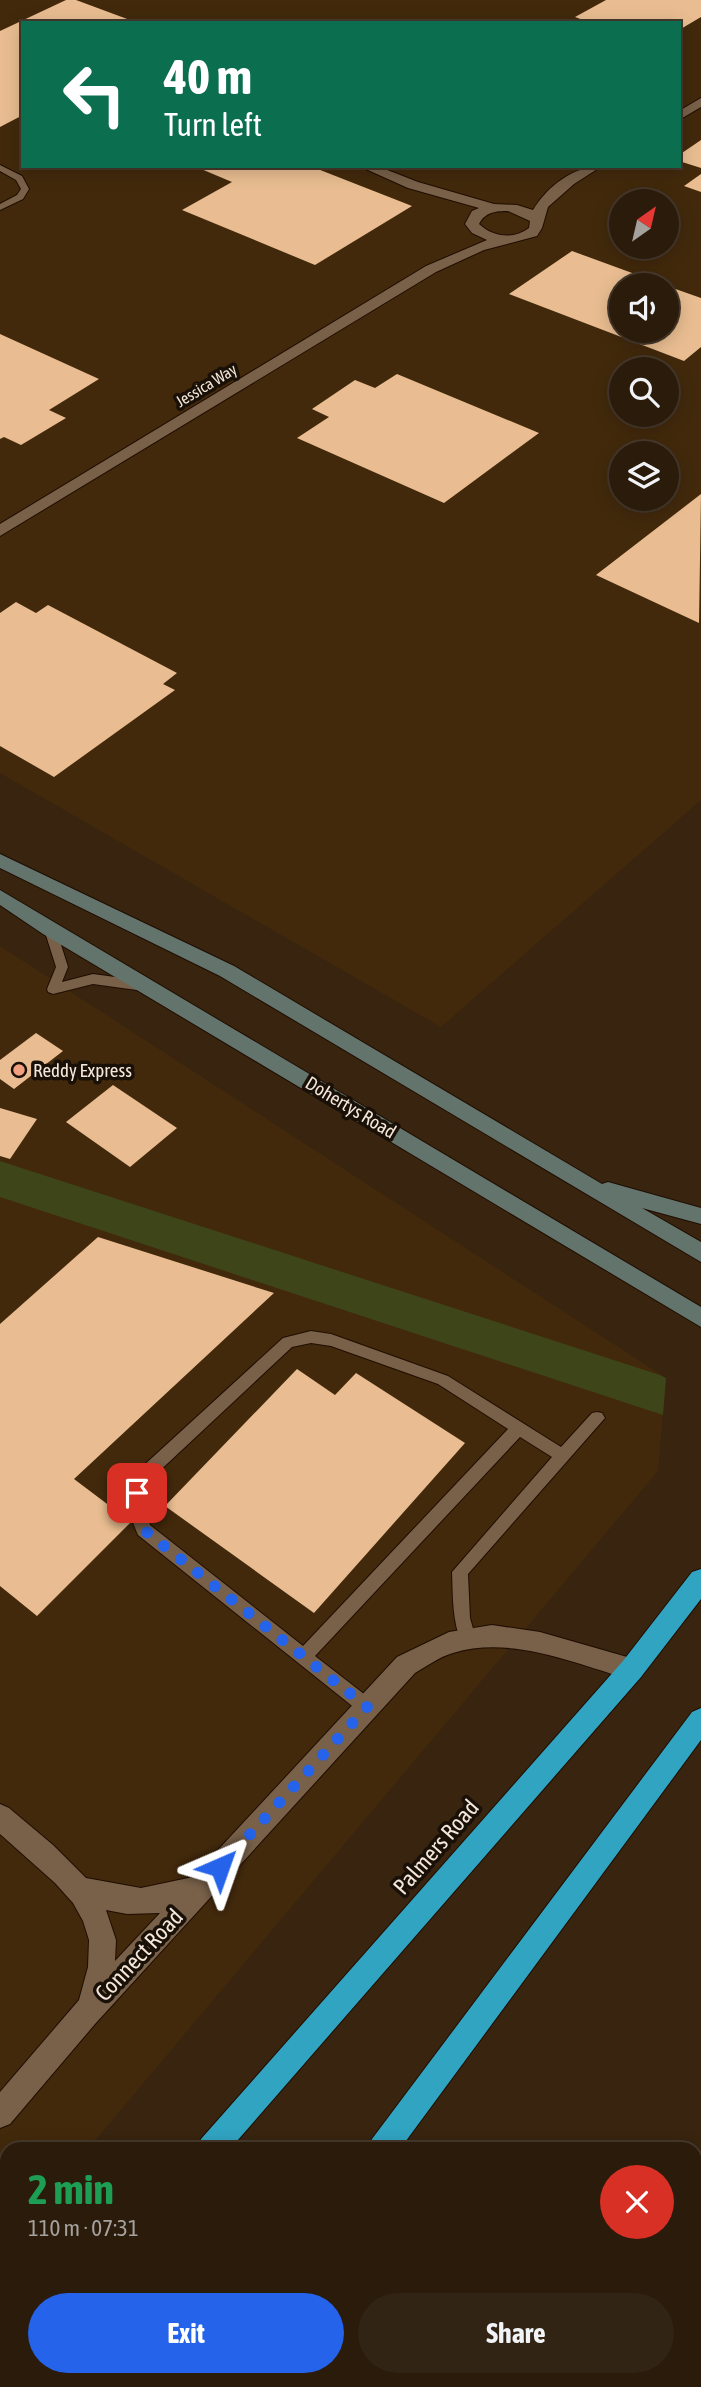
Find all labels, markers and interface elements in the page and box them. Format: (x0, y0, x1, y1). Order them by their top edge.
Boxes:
text: 40 m (164, 48, 252, 104)
icon: left (49, 49, 140, 140)
text: Turn left (164, 106, 262, 143)
north arrow (609, 189, 679, 259)
map controls (609, 189, 679, 511)
button: sound (609, 273, 679, 343)
button: search (609, 357, 679, 427)
street label: Jessica Way (172, 360, 241, 411)
button: layers (609, 441, 679, 511)
place label: Reddy Express (33, 1059, 132, 1081)
marker: Reddy Express (11, 1062, 27, 1078)
street label: Dohertys Road (302, 1071, 400, 1143)
pin (107, 1463, 167, 1523)
icon: arrive (118, 1474, 156, 1512)
street label: Palmers Road (388, 1794, 484, 1900)
position arrow (183, 1830, 257, 1904)
street label: Connect Road (90, 1904, 188, 2006)
text: 2 min (28, 2165, 114, 2213)
button: close (600, 2165, 674, 2239)
text: 110 m · 07:31 (28, 2215, 139, 2241)
button: Exit (28, 2293, 344, 2373)
button: Share (358, 2293, 674, 2373)

